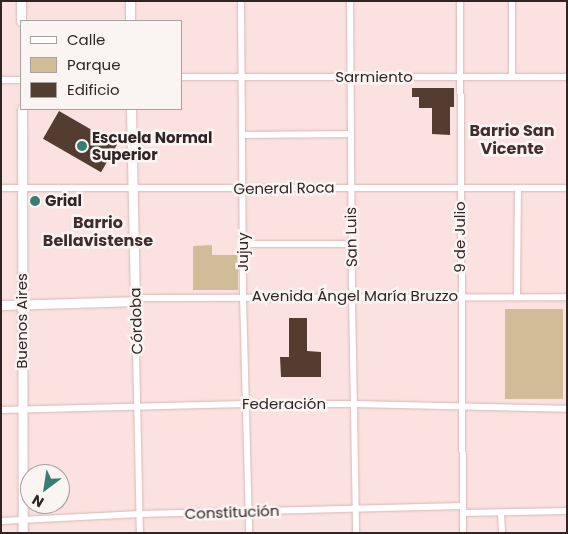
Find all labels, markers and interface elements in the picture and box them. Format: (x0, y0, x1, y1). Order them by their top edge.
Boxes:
legend (20, 20, 182, 110)
text: Calle (67, 29, 105, 50)
text: Parque (67, 54, 120, 75)
street label: Sarmiento (335, 68, 413, 86)
text: Edificio (67, 79, 120, 100)
district label: Barrio San Vicente (470, 121, 554, 159)
place label: Escuela Normal Superior (92, 128, 212, 163)
marker: Escuela Normal Superior (76, 140, 88, 152)
street label: General Roca (233, 178, 335, 198)
place label: Grial (45, 192, 82, 210)
marker: Grial (29, 195, 41, 207)
street label: 9 de Julio (451, 201, 469, 273)
street label: San Luis (341, 207, 361, 267)
district label: Barrio Bellavistense (43, 213, 153, 251)
street label: Jujuy (234, 232, 252, 272)
street label: Buenos Aires (13, 273, 31, 369)
street label: Córdoba (126, 287, 146, 355)
street label: Avenida Ángel María Bruzzo (252, 287, 458, 305)
street label: Federación (242, 395, 326, 413)
north arrow (20, 464, 70, 514)
text: N (28, 490, 47, 512)
street label: Constitución (184, 501, 280, 523)

